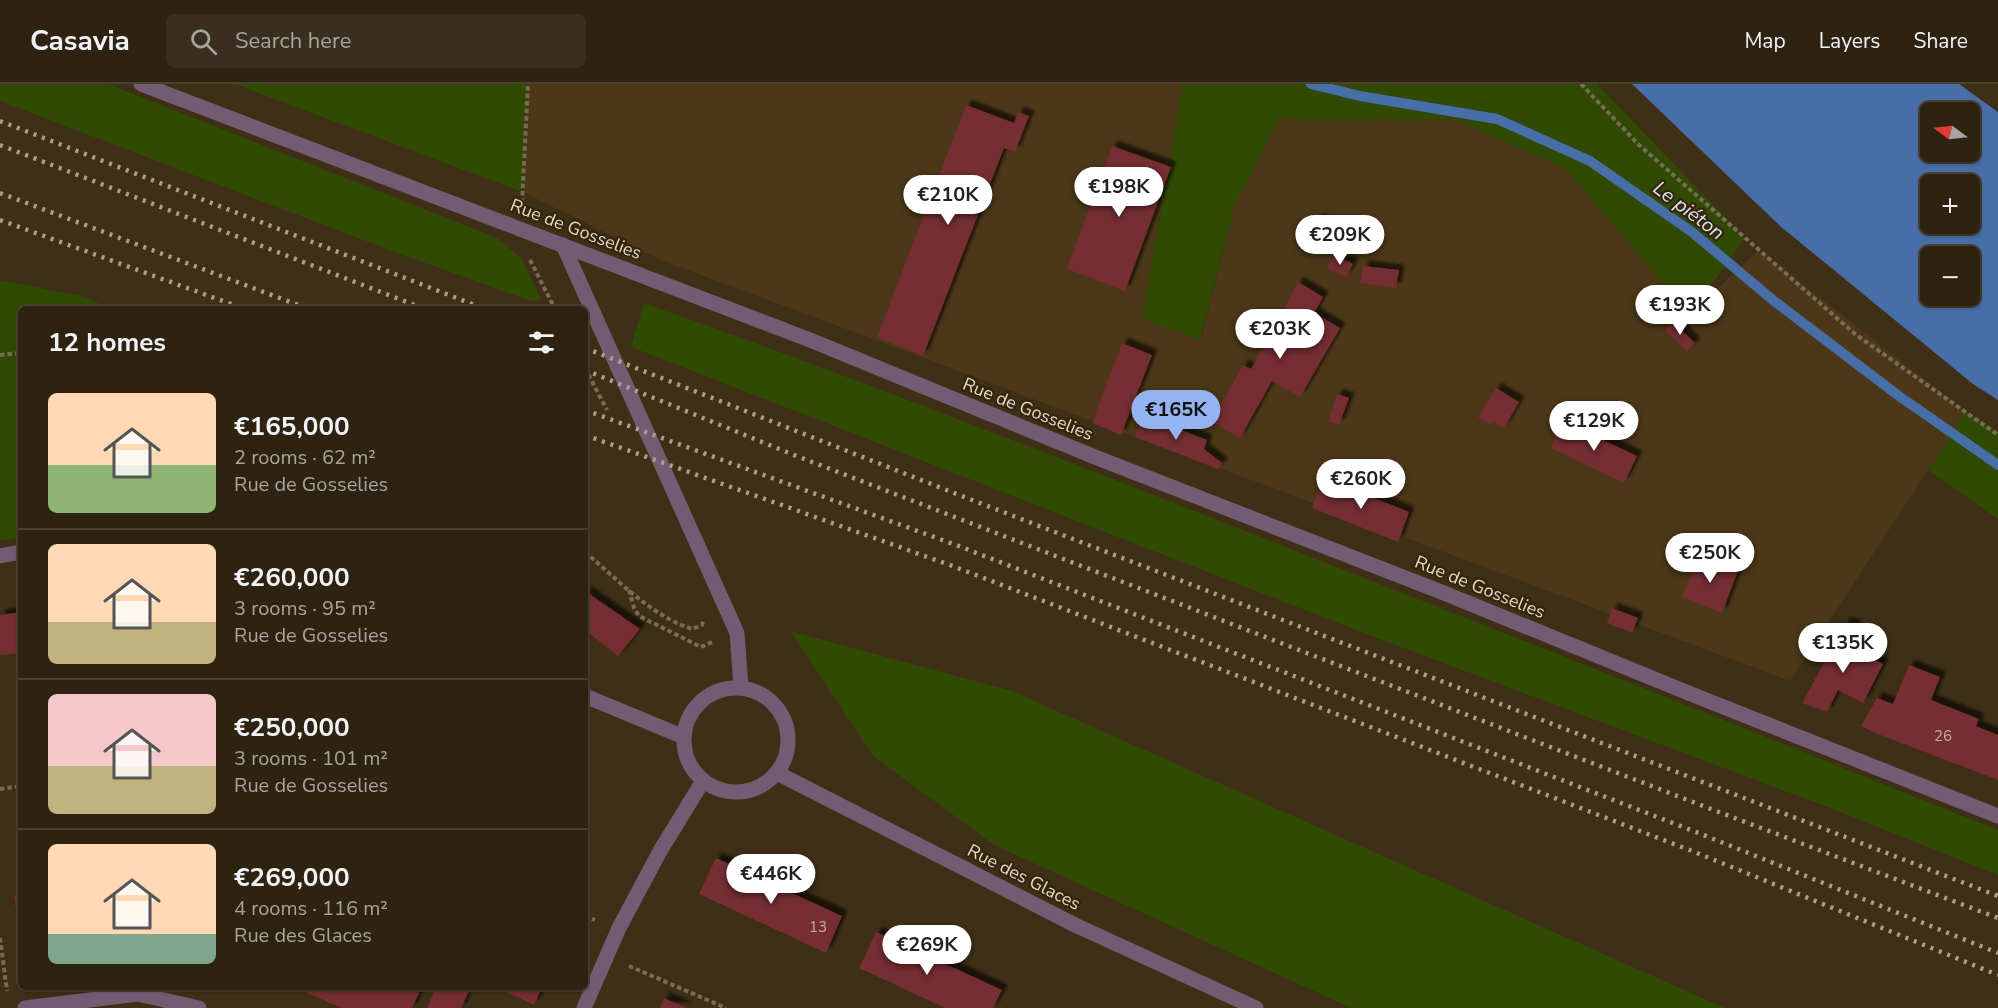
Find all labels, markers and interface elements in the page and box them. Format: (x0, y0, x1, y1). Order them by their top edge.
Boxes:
search box (166, 14, 586, 68)
text: Casavia (30, 22, 130, 60)
icon: search (187, 25, 220, 58)
text: Search here (235, 26, 352, 56)
text: Map (1744, 27, 1786, 55)
text: Layers (1819, 27, 1880, 55)
text: Share (1913, 27, 1968, 55)
north arrow (1920, 102, 1980, 162)
map controls (1920, 102, 1980, 306)
pin: €198K (1077, 167, 1161, 218)
text: €198K (1088, 173, 1150, 200)
button: + (1920, 174, 1980, 234)
pin: €210K (906, 175, 990, 226)
water label: Le piéton (1647, 175, 1730, 246)
text: €210K (917, 181, 979, 208)
street label: Rue de Gosselies (507, 193, 645, 265)
pin: €209K (1298, 215, 1382, 266)
text: €209K (1309, 221, 1371, 248)
button: − (1920, 246, 1980, 306)
pin: €193K (1638, 285, 1722, 336)
text: €193K (1649, 291, 1711, 318)
pin: €203K (1238, 309, 1322, 360)
text: €203K (1249, 315, 1311, 342)
text: 12 homes (48, 325, 166, 360)
icon: filters (525, 326, 558, 359)
street label: Rue de Gosselies (959, 372, 1097, 446)
pin: €165K (1134, 390, 1218, 441)
text: €165K (1145, 396, 1207, 423)
pin: €129K (1552, 401, 1636, 452)
text: €129K (1563, 407, 1625, 434)
text: €165,000 (234, 409, 350, 444)
icon: home (96, 417, 168, 489)
text: 2 rooms · 62 m² (234, 444, 376, 471)
pin: €260K (1319, 459, 1403, 510)
text: €260K (1330, 465, 1392, 492)
text: Rue de Gosselies (234, 471, 388, 498)
pin: €250K (1668, 533, 1752, 584)
text: €250K (1679, 539, 1741, 566)
street label: Rue de Gosselies (1411, 550, 1549, 624)
text: €260,000 (234, 560, 350, 595)
icon: home (96, 568, 168, 640)
text: 3 rooms · 95 m² (234, 595, 376, 622)
text: Rue de Gosselies (234, 622, 388, 649)
pin: €135K (1801, 623, 1885, 674)
text: €135K (1812, 629, 1874, 656)
text: €250,000 (234, 710, 350, 745)
icon: home (96, 718, 168, 790)
house number: 26 (1934, 726, 1952, 746)
text: 3 rooms · 101 m² (234, 745, 388, 772)
text: Rue de Gosselies (234, 772, 388, 799)
street label: Rue des Glaces (963, 838, 1085, 916)
pin: €446K (729, 854, 813, 905)
text: €269,000 (234, 860, 350, 895)
text: €446K (740, 860, 802, 887)
icon: home (96, 868, 168, 940)
text: 4 rooms · 116 m² (234, 895, 388, 922)
house number: 13 (809, 917, 827, 937)
text: Rue des Glaces (234, 922, 372, 949)
pin: €269K (885, 925, 969, 976)
text: €269K (896, 931, 958, 958)

